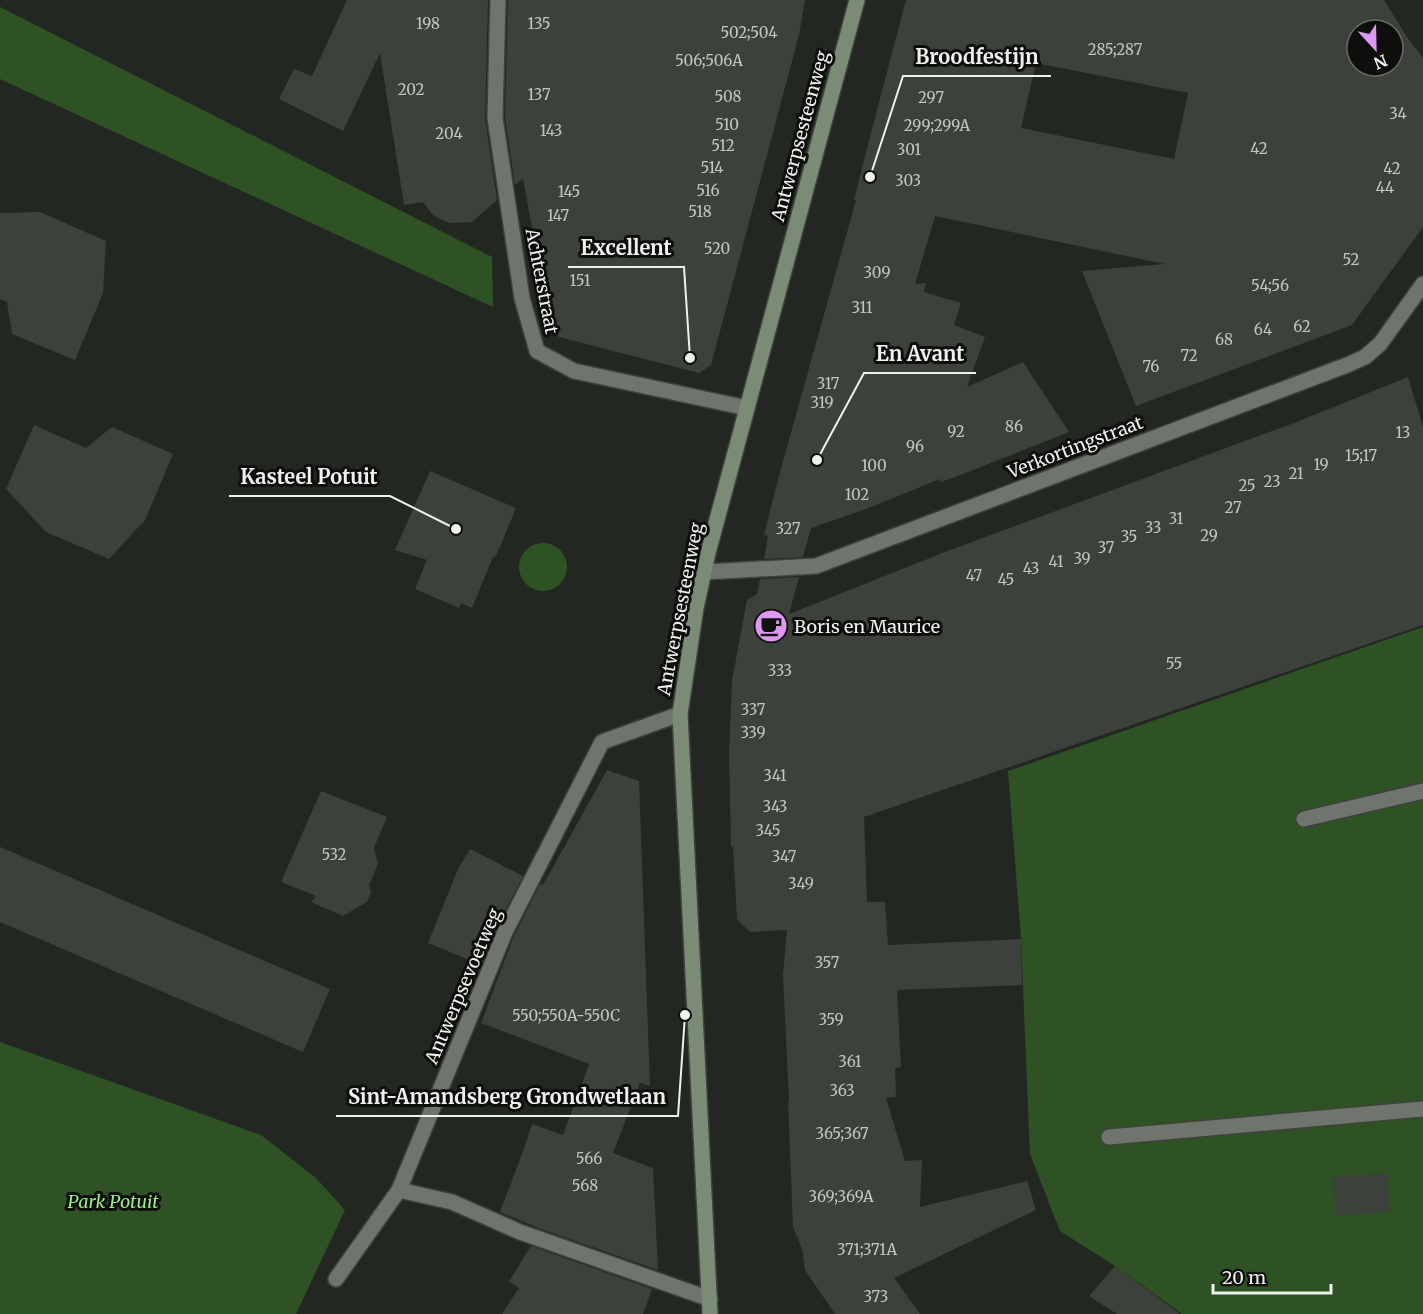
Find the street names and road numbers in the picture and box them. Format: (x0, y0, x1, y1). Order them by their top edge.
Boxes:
street label: Antwerpsesteenweg (766, 48, 834, 225)
street label: Achterstraat (520, 225, 564, 336)
street label: Verkortingstraat (1003, 411, 1146, 484)
street label: Antwerpsesteenweg (652, 521, 708, 698)
street label: Antwerpsevoetweg (419, 905, 506, 1068)

